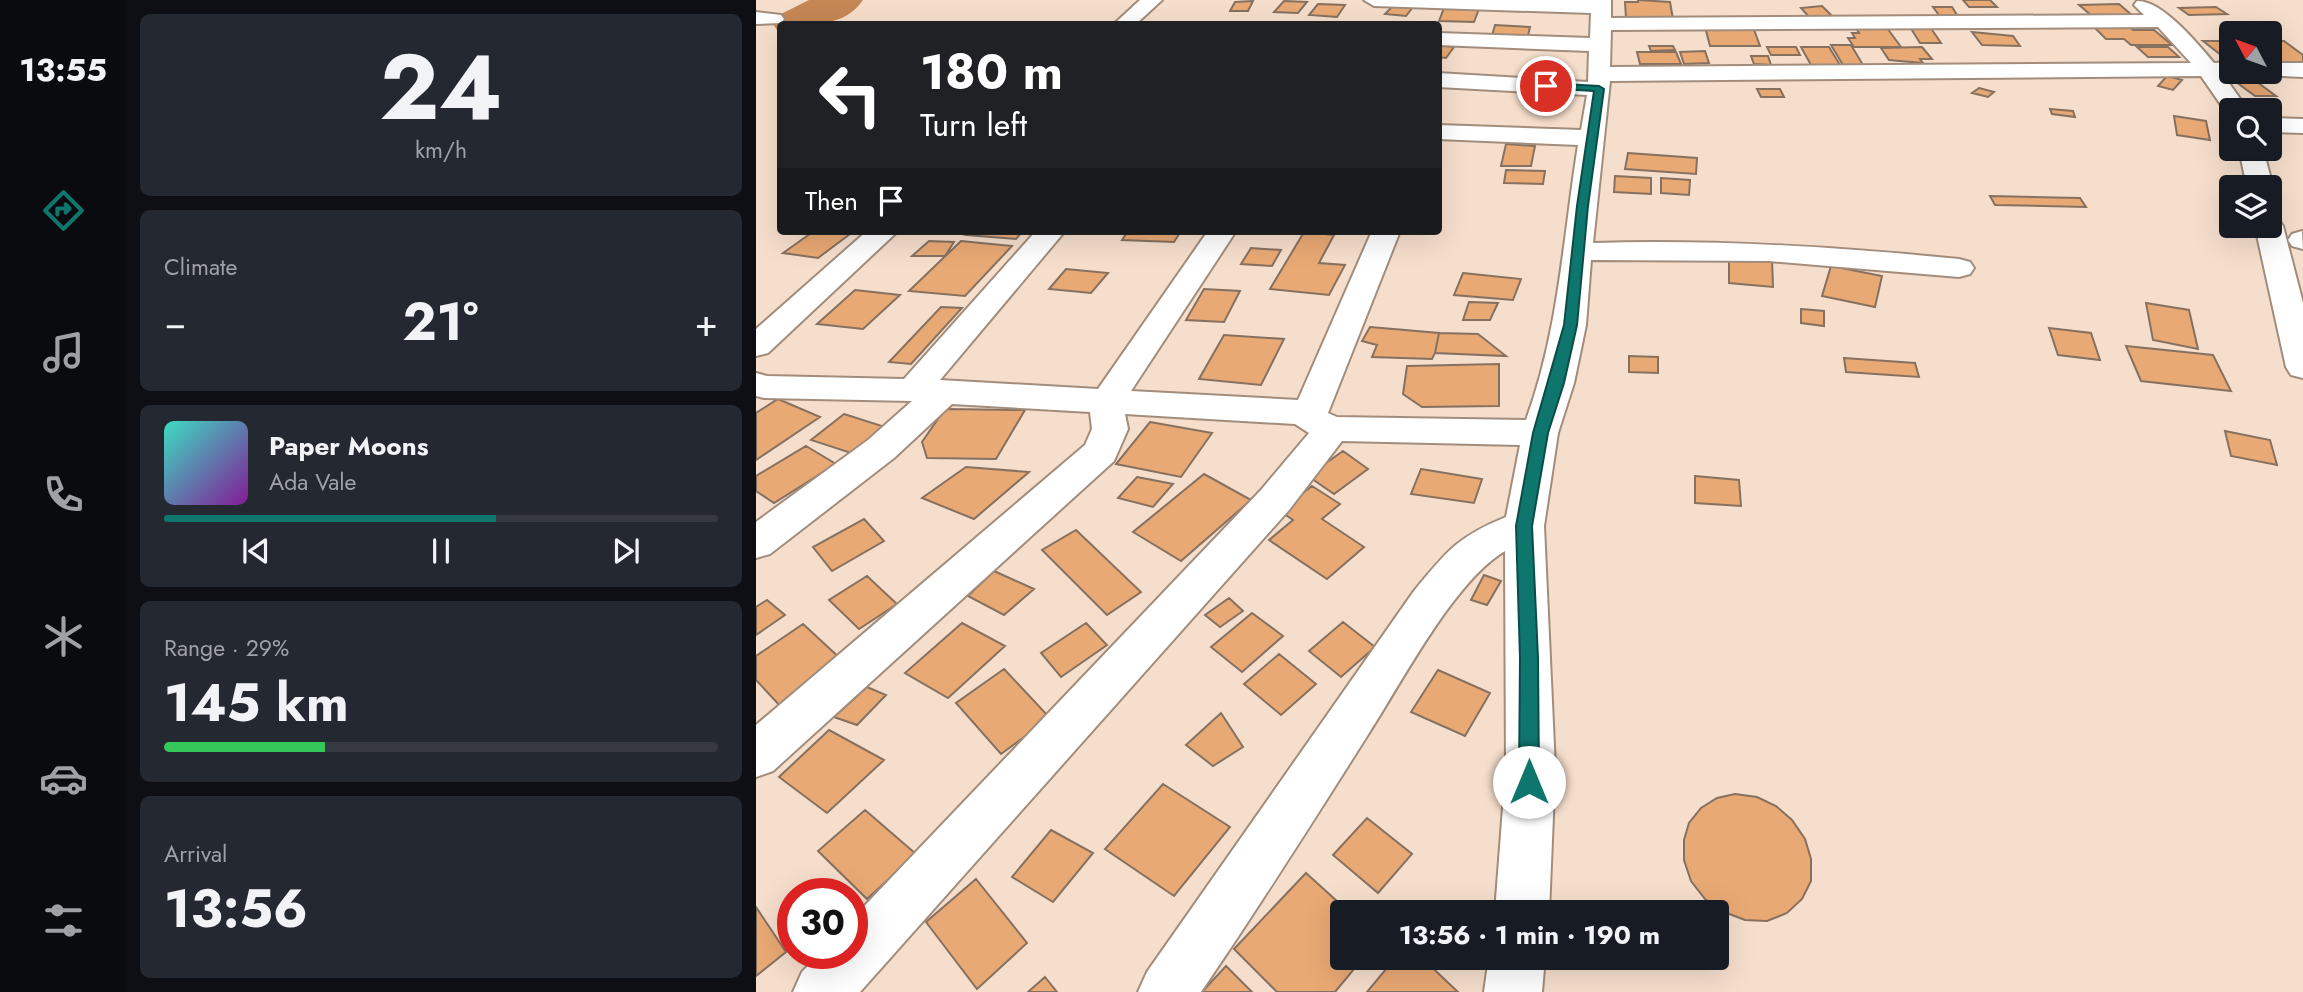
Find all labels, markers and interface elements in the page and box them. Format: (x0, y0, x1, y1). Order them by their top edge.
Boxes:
north arrow (2219, 21, 2282, 84)
map controls (2219, 21, 2282, 238)
text: 24 (379, 22, 503, 153)
text: 180 m (920, 37, 1063, 107)
text: 13:55 (19, 47, 107, 93)
icon: left (805, 49, 896, 140)
pin (1516, 56, 1576, 116)
icon: arrive (1527, 67, 1565, 105)
button: search (2219, 98, 2282, 161)
text: Turn left (920, 102, 1027, 148)
text: km/h (415, 133, 467, 167)
button: layers (2219, 175, 2282, 238)
text: Then (805, 182, 858, 220)
icon: arrive (872, 182, 910, 220)
icon: directions (39, 186, 88, 235)
text: Climate (164, 250, 237, 284)
text: 21° (403, 284, 479, 360)
text: − (164, 295, 186, 350)
text: + (695, 295, 718, 350)
icon: music (39, 328, 88, 377)
text: Paper Moons (269, 427, 429, 465)
text: Ada Vale (269, 465, 356, 499)
icon: phone (39, 470, 88, 519)
icon: previous (237, 532, 275, 570)
icon: pause (422, 532, 460, 570)
icon: next (607, 532, 645, 570)
icon: climate (39, 612, 88, 661)
text: Range · 29% (164, 631, 289, 665)
text: 145 km (164, 665, 349, 741)
position arrow (1492, 745, 1566, 819)
icon: car (39, 754, 88, 803)
text: Arrival (164, 837, 227, 871)
text: 13:56 (164, 871, 308, 947)
speed limit sign: 30 (777, 878, 868, 969)
icon: filters (39, 896, 88, 945)
text: 13:56 · 1 min · 190 m (1399, 916, 1660, 954)

